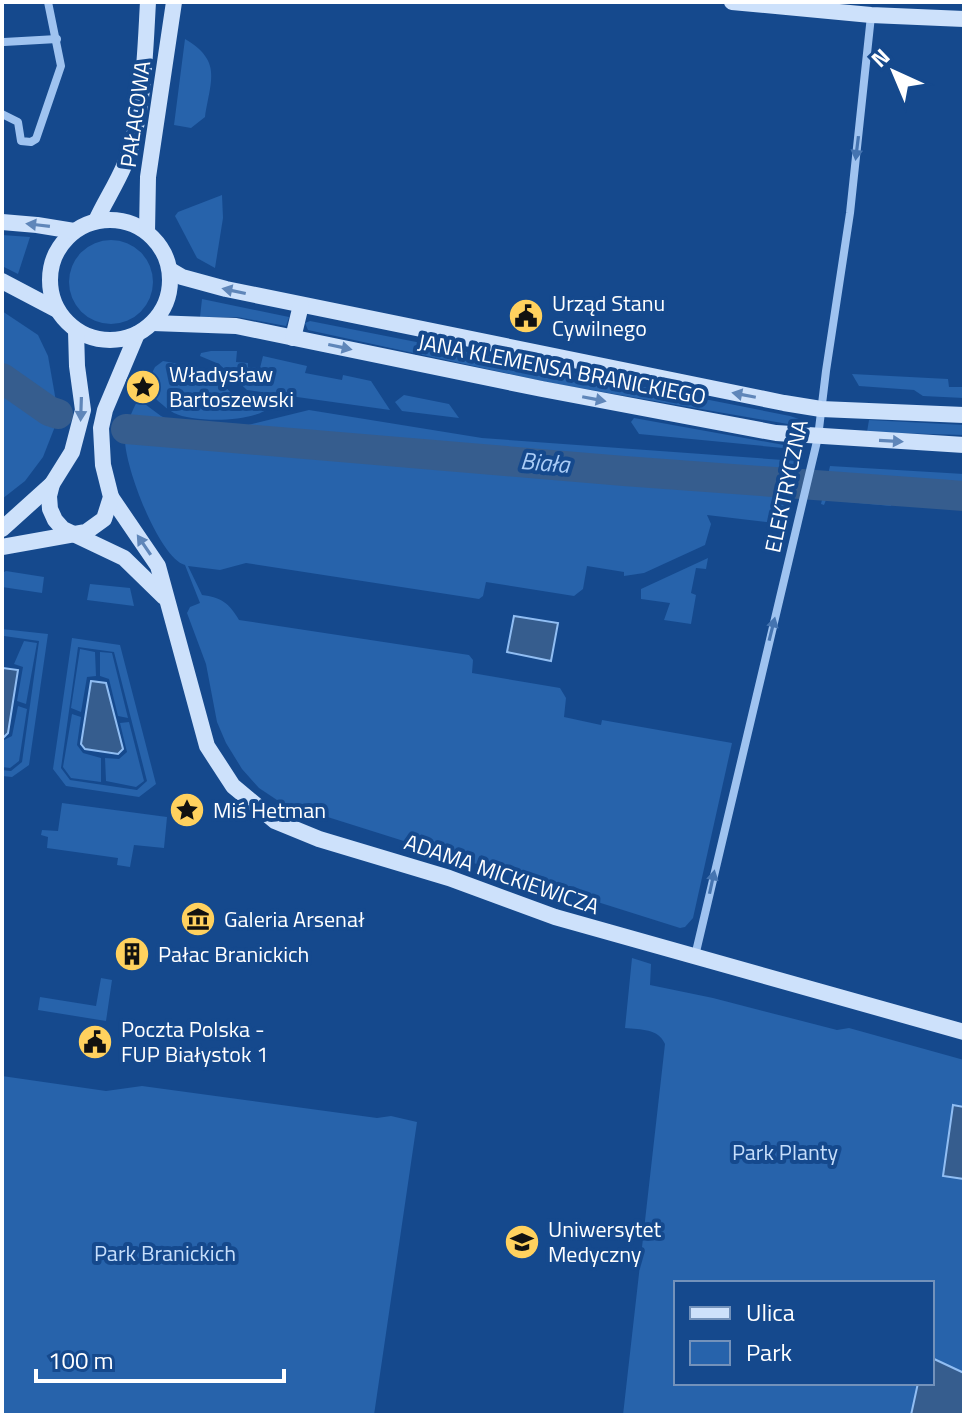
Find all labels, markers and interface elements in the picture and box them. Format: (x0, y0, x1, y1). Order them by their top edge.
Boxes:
north arrow (854, 32, 934, 112)
text: N (863, 40, 897, 75)
street label: PAŁACOWA (111, 59, 159, 169)
one-way arrow (850, 136, 863, 161)
one-way arrow (25, 219, 50, 232)
one-way arrow (222, 284, 247, 297)
place label: Urząd Stanu Cywilnego (552, 286, 665, 345)
public building icon: Urząd Stanu Cywilnego (507, 297, 545, 335)
street label: JANA KLEMENSA BRANICKIEGO (415, 324, 709, 414)
one-way arrow (327, 341, 352, 354)
place label: Władysław Bartoszewski (169, 357, 294, 416)
place icon: Władysław Bartoszewski (124, 368, 162, 406)
one-way arrow (731, 389, 756, 401)
one-way arrow (582, 393, 607, 405)
one-way arrow (75, 397, 88, 422)
street label: ELEKTRYCZNA (755, 416, 817, 556)
one-way arrow (879, 435, 904, 448)
water label: Biała (519, 442, 573, 482)
one-way arrow (137, 535, 152, 556)
one-way arrow (766, 617, 778, 642)
place icon: Miś Hetman (168, 791, 206, 829)
place label: Miś Hetman (213, 793, 326, 827)
street label: ADAMA MICKIEWICZA (400, 825, 604, 923)
one-way arrow (706, 869, 719, 894)
museum icon: Galeria Arsenał (179, 900, 217, 938)
place label: Galeria Arsenał (224, 902, 365, 936)
building icon: Pałac Branickich (113, 935, 151, 973)
place label: Pałac Branickich (158, 937, 309, 971)
place label: Poczta Polska - FUP Białystok 1 (121, 1012, 269, 1071)
public building icon: Poczta Polska - FUP Białystok 1 (76, 1023, 114, 1061)
park label: Park Planty (732, 1135, 838, 1169)
place label: Uniwersytet Medyczny (548, 1212, 662, 1271)
school or university icon: Uniwersytet Medyczny (503, 1223, 541, 1261)
park label: Park Branickich (94, 1236, 236, 1270)
legend (674, 1281, 934, 1385)
text: Ulica (746, 1294, 795, 1330)
scale bar (36, 1333, 284, 1383)
text: Park (746, 1334, 792, 1370)
text: 100 m (48, 1342, 114, 1378)

